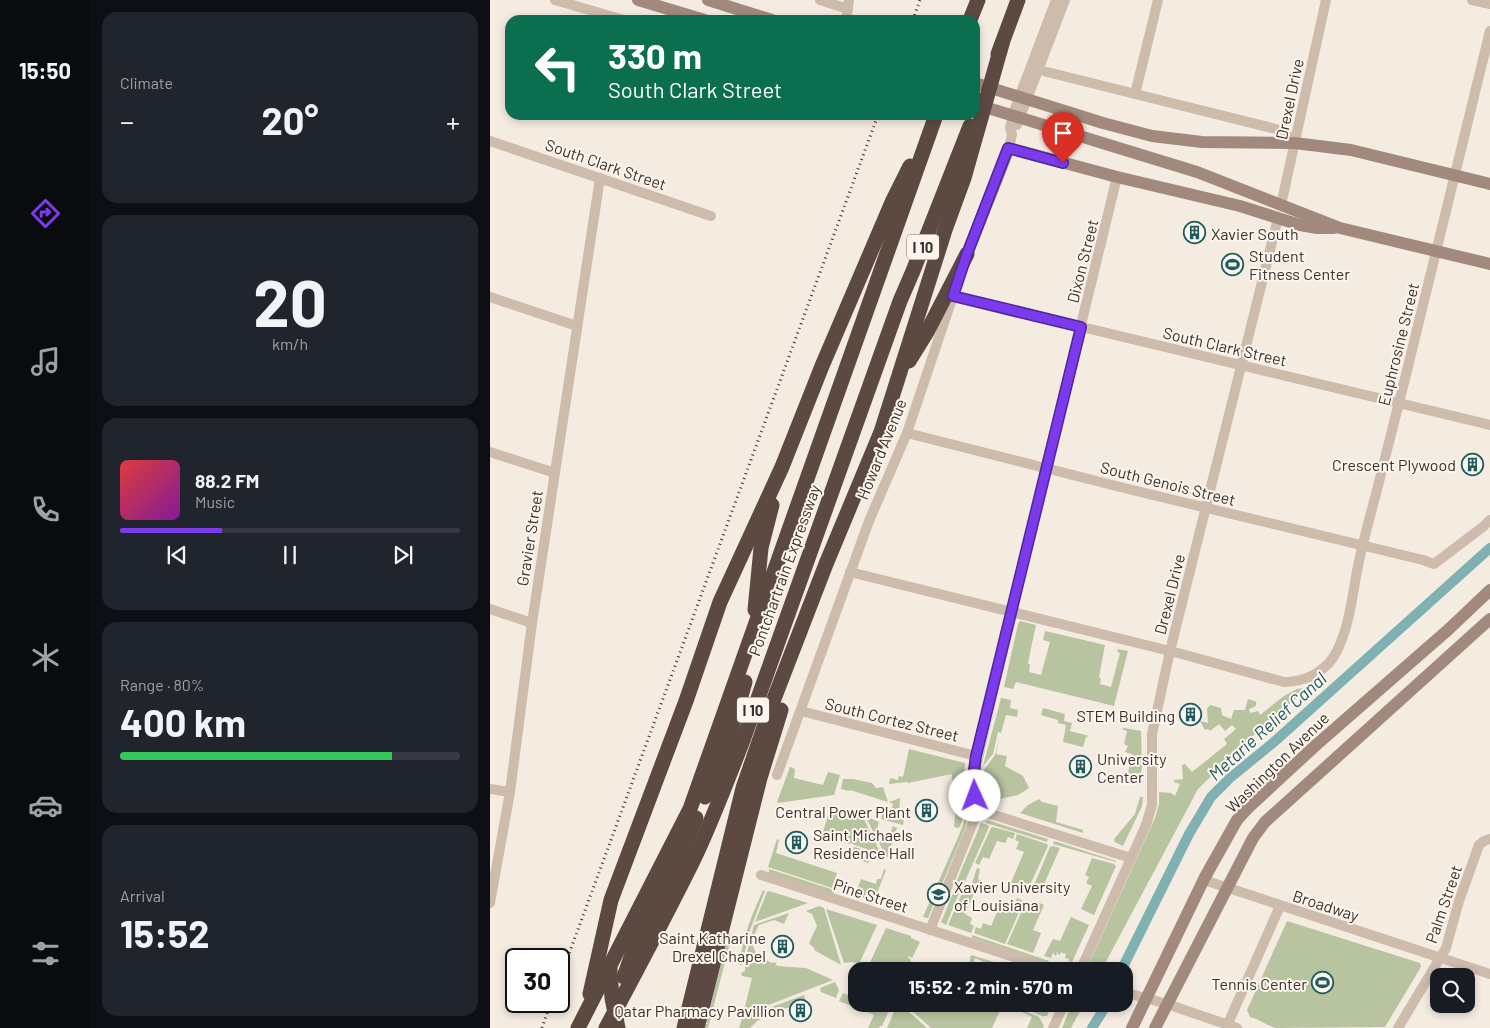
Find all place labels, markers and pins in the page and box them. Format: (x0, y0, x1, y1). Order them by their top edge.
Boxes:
pin (1042, 112, 1084, 163)
building icon: Xavier South (1183, 221, 1207, 245)
place label: Xavier South (1211, 224, 1299, 243)
place label: Student Fitness Center (1249, 246, 1350, 283)
sports icon: Student Fitness Center (1221, 252, 1245, 276)
building icon: Crescent Plywood (1460, 452, 1484, 476)
place label: Crescent Plywood (1332, 455, 1456, 474)
building icon: STEM Building (1179, 703, 1203, 727)
place label: STEM Building (1076, 706, 1175, 725)
place label: University Center (1097, 749, 1167, 786)
building icon: University Center (1069, 755, 1093, 779)
building icon: Central Power Plant (915, 799, 939, 823)
place label: Central Power Plant (775, 802, 911, 821)
place label: Saint Michaels Residence Hall (813, 825, 915, 862)
building icon: Saint Michaels Residence Hall (785, 831, 809, 855)
place label: Xavier University of Louisiana (954, 877, 1071, 914)
school or university icon: Xavier University of Louisiana (926, 883, 950, 907)
place label: Saint Katharine Drexel Chapel (659, 928, 766, 965)
building icon: Saint Katharine Drexel Chapel (770, 934, 794, 958)
sports icon: Tennis Center (1311, 971, 1335, 995)
place label: Tennis Center (1211, 974, 1307, 993)
building icon: Qatar Pharmacy Pavillion (789, 998, 813, 1022)
place label: Qatar Pharmacy Pavillion (614, 1001, 785, 1020)

